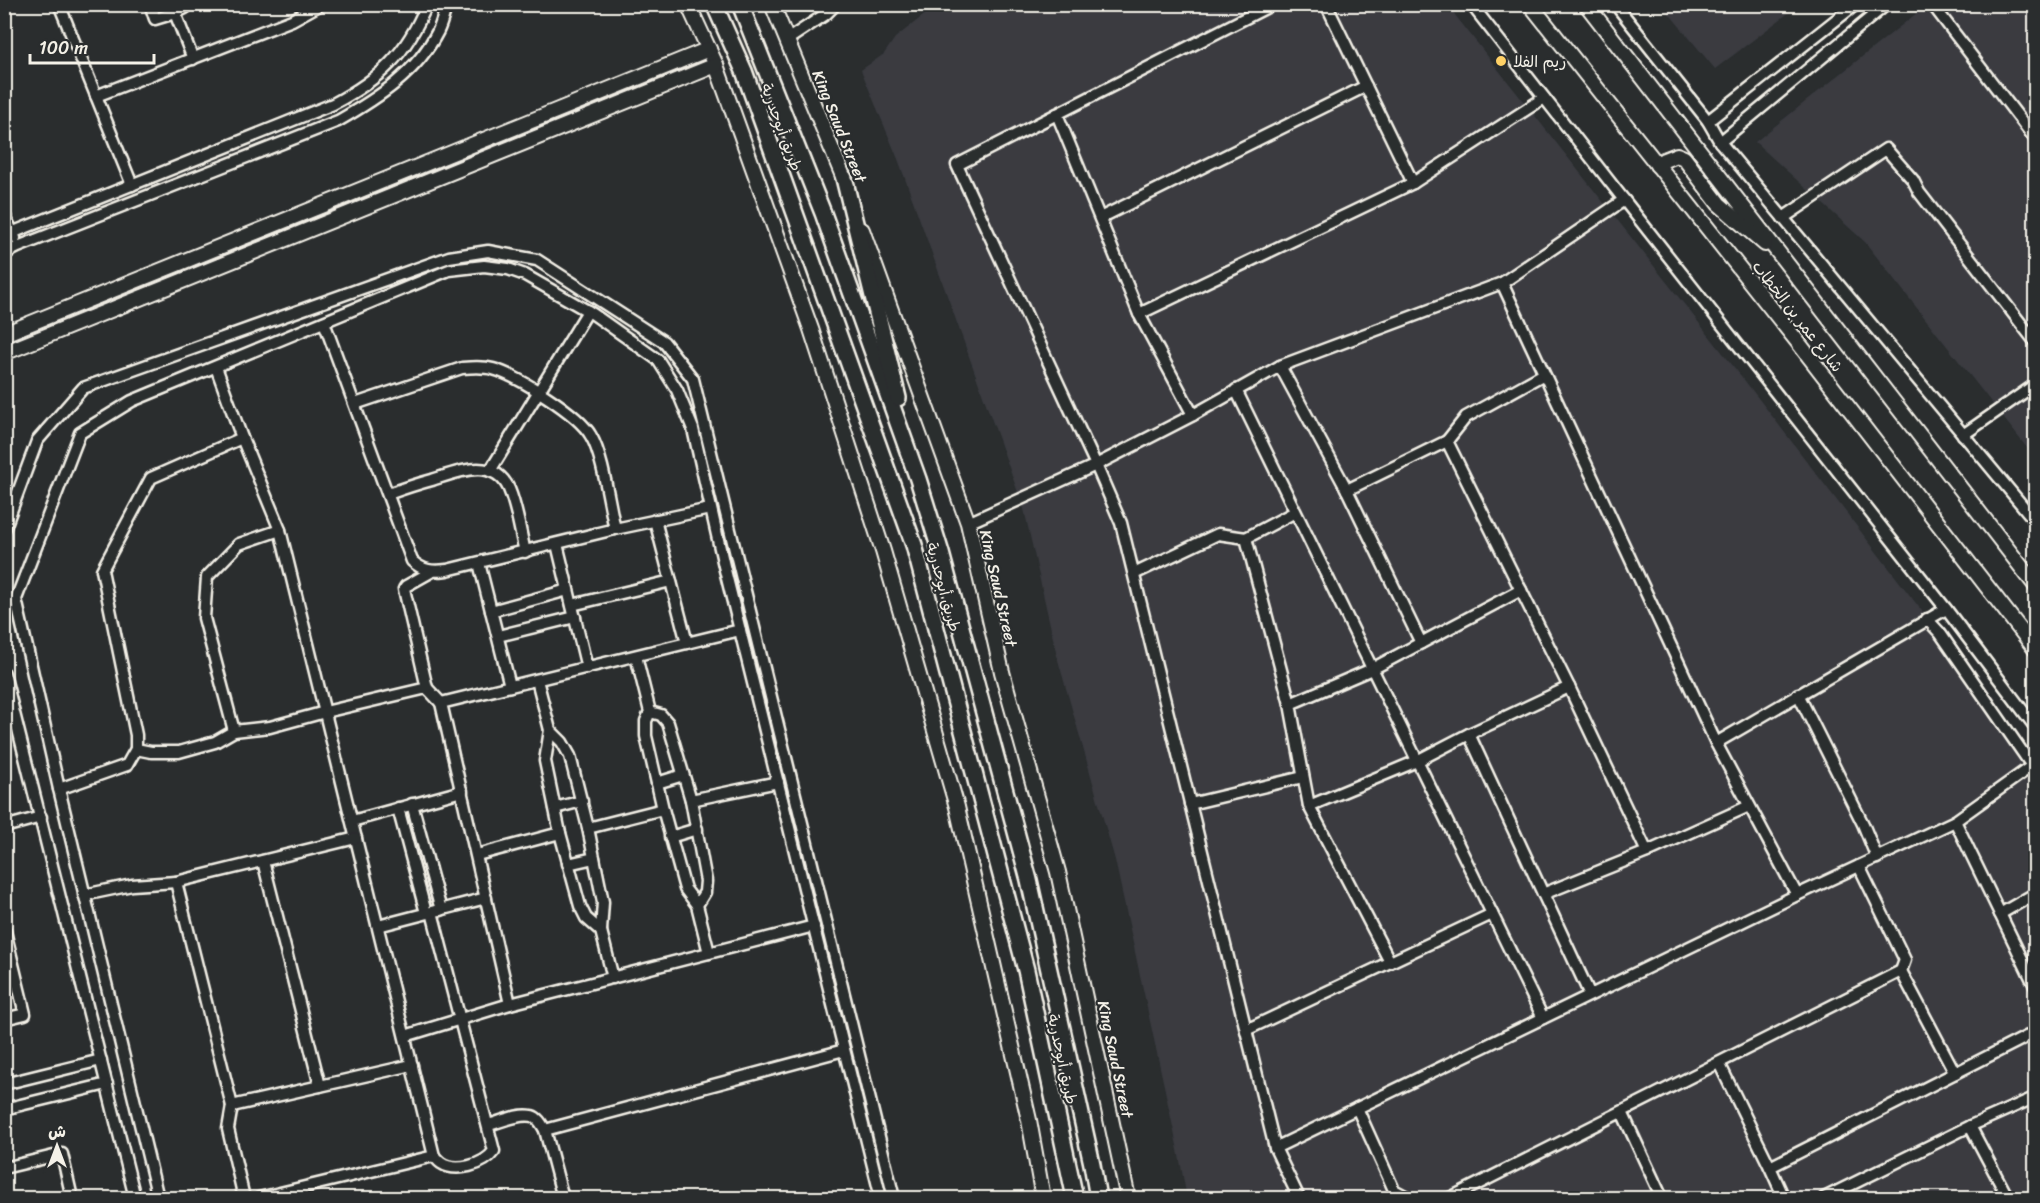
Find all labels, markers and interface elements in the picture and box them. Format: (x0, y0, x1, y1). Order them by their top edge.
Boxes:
scale bar (30, 27, 154, 65)
text: 100 m (39, 32, 88, 64)
place label: ريم الفلا (1513, 47, 1566, 76)
marker: ريم الفلا (1494, 54, 1508, 68)
street label: King Saud Street (804, 65, 876, 187)
street label: طريق أبوحدرية (752, 79, 811, 175)
street label: شارع عمر بن الخطاب (1744, 254, 1851, 379)
street label: King Saud Street (971, 527, 1026, 650)
street label: طريق أبوحدرية (918, 539, 969, 635)
street label: King Saud Street (1089, 998, 1142, 1121)
street label: طريق أبوحدرية (1039, 1011, 1086, 1107)
north arrow (27, 1116, 87, 1176)
text: ش (48, 1117, 66, 1146)

